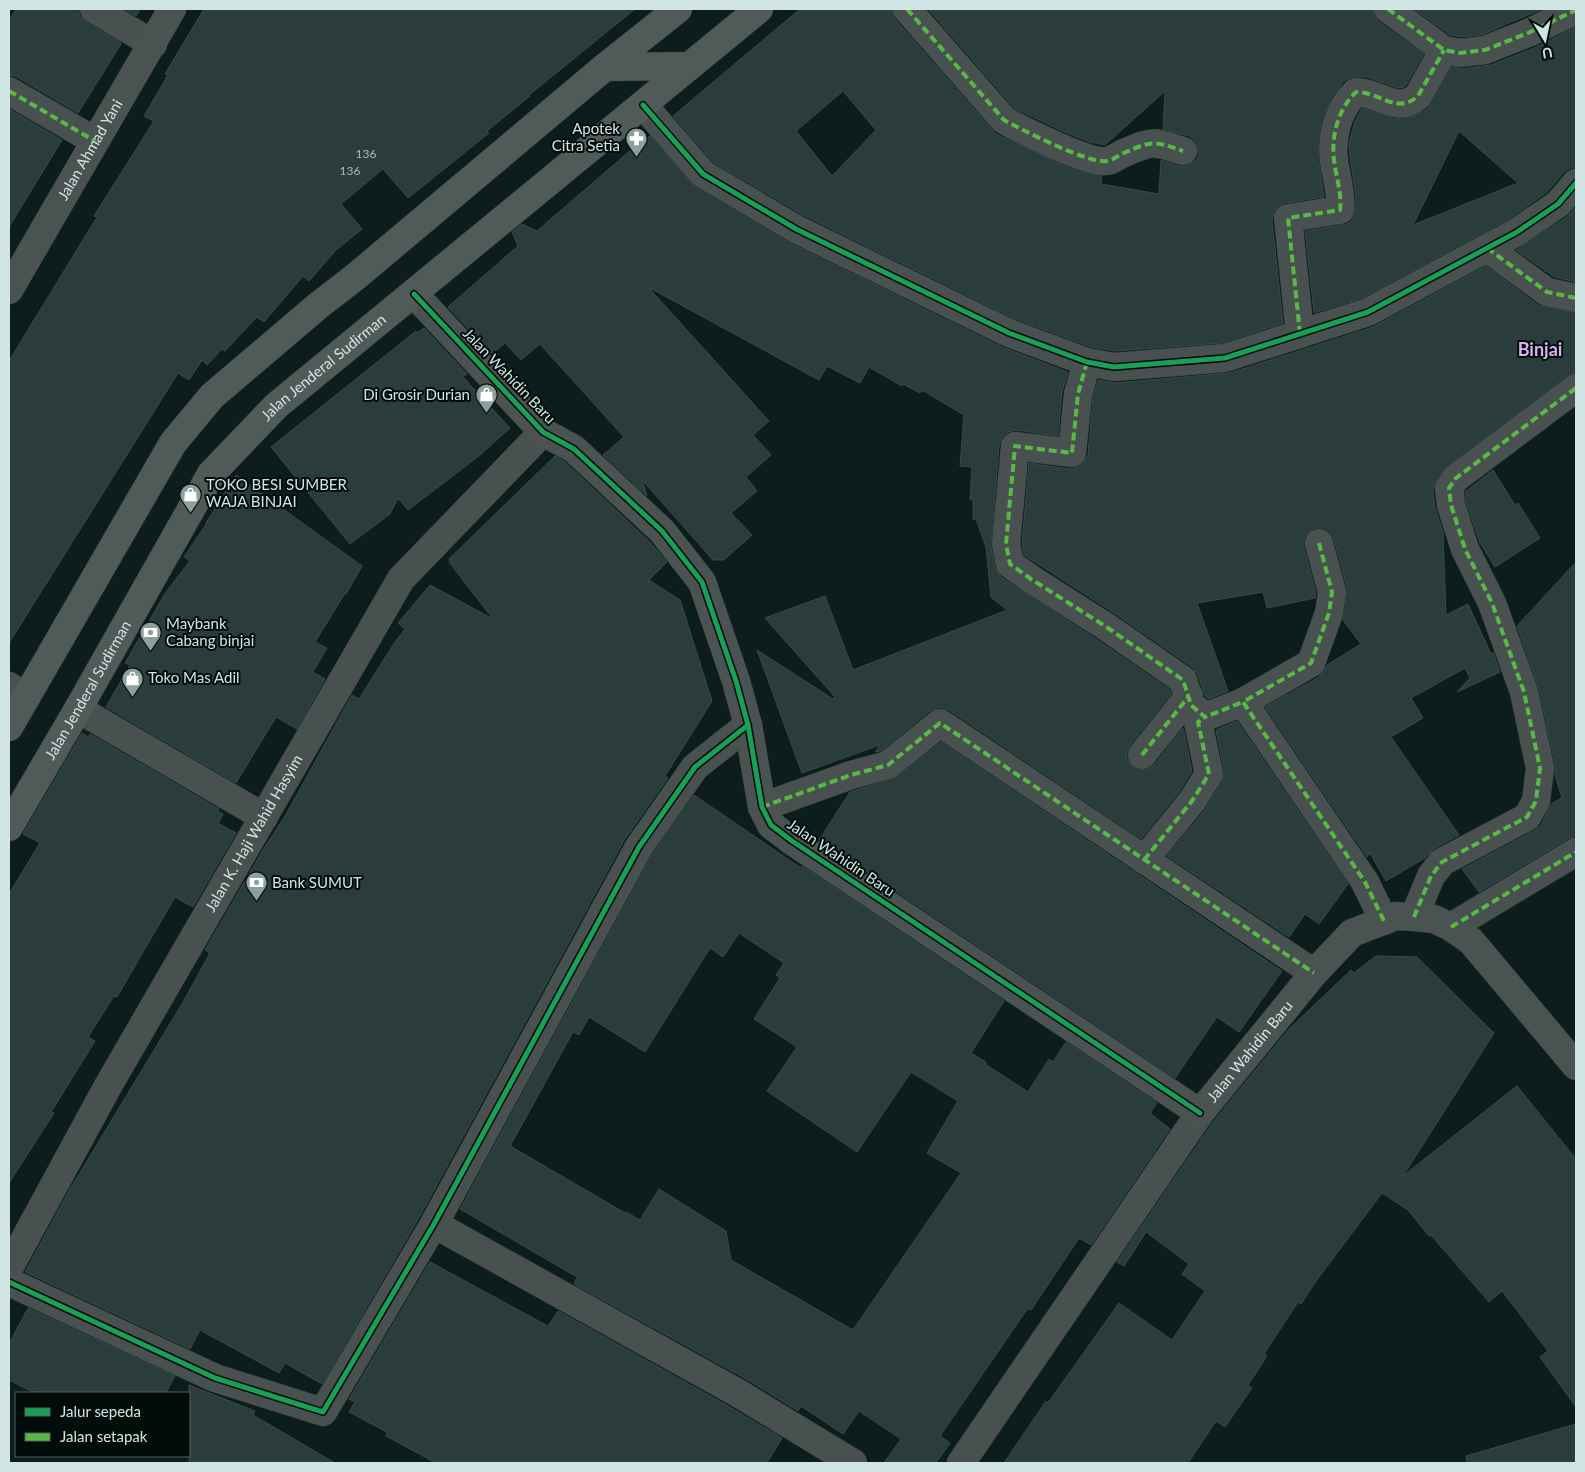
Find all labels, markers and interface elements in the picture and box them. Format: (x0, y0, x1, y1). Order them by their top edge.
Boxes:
north arrow (1520, 15, 1570, 65)
text: U (1541, 44, 1554, 63)
street label: Jalan Ahmad Yani (53, 96, 126, 203)
place label: Apotek Citra Setia (552, 119, 620, 154)
pharmacy icon: Apotek Citra Setia (624, 126, 648, 157)
house number: 136 (356, 146, 376, 161)
house number: 136 (340, 163, 360, 178)
street label: Jalan Jenderal Sudirman (257, 309, 389, 424)
street label: Jalan Wahidin Baru (460, 324, 560, 427)
district label: Binjai (1518, 338, 1562, 360)
shop icon: Di Grosir Durian (474, 383, 498, 414)
place label: Di Grosir Durian (363, 385, 470, 403)
place label: TOKO BESI SUMBER WAJA BINJAI (206, 475, 348, 510)
shop icon: TOKO BESI SUMBER WAJA BINJAI (178, 482, 202, 513)
place label: Maybank Cabang binjai (166, 614, 254, 649)
street label: Jalan Jenderal Sudirman (40, 617, 134, 763)
bank icon: Maybank Cabang binjai (138, 621, 162, 652)
shop icon: Toko Mas Adil (120, 666, 144, 697)
place label: Toko Mas Adil (148, 668, 240, 686)
street label: Jalan K. Haji Wahid Hasyim (201, 751, 306, 915)
street label: Jalan Wahidin Baru (784, 815, 899, 900)
bank icon: Bank SUMUT (244, 871, 268, 902)
place label: Bank SUMUT (272, 873, 362, 891)
street label: Jalan Wahidin Baru (1203, 996, 1296, 1105)
legend (15, 1392, 190, 1457)
text: Jalur sepeda (60, 1402, 141, 1420)
text: Jalan setapak (60, 1427, 148, 1445)

